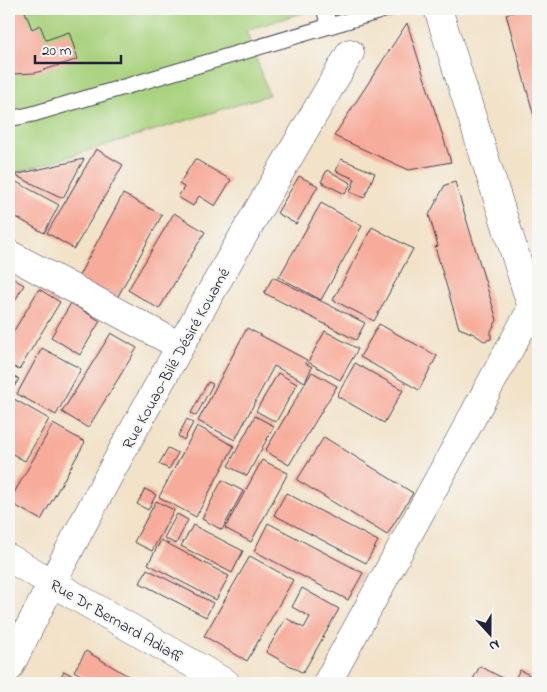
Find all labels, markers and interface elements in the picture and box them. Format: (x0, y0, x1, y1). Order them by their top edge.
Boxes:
scale bar (35, 32, 121, 64)
text: 20 m (42, 40, 72, 62)
street label: Rue Kouao-Bilé Désiré Kouamé (117, 263, 237, 454)
street label: Rue Dr Bernard Adiaffi (45, 574, 187, 670)
north arrow (464, 610, 514, 660)
text: N (486, 633, 502, 656)

